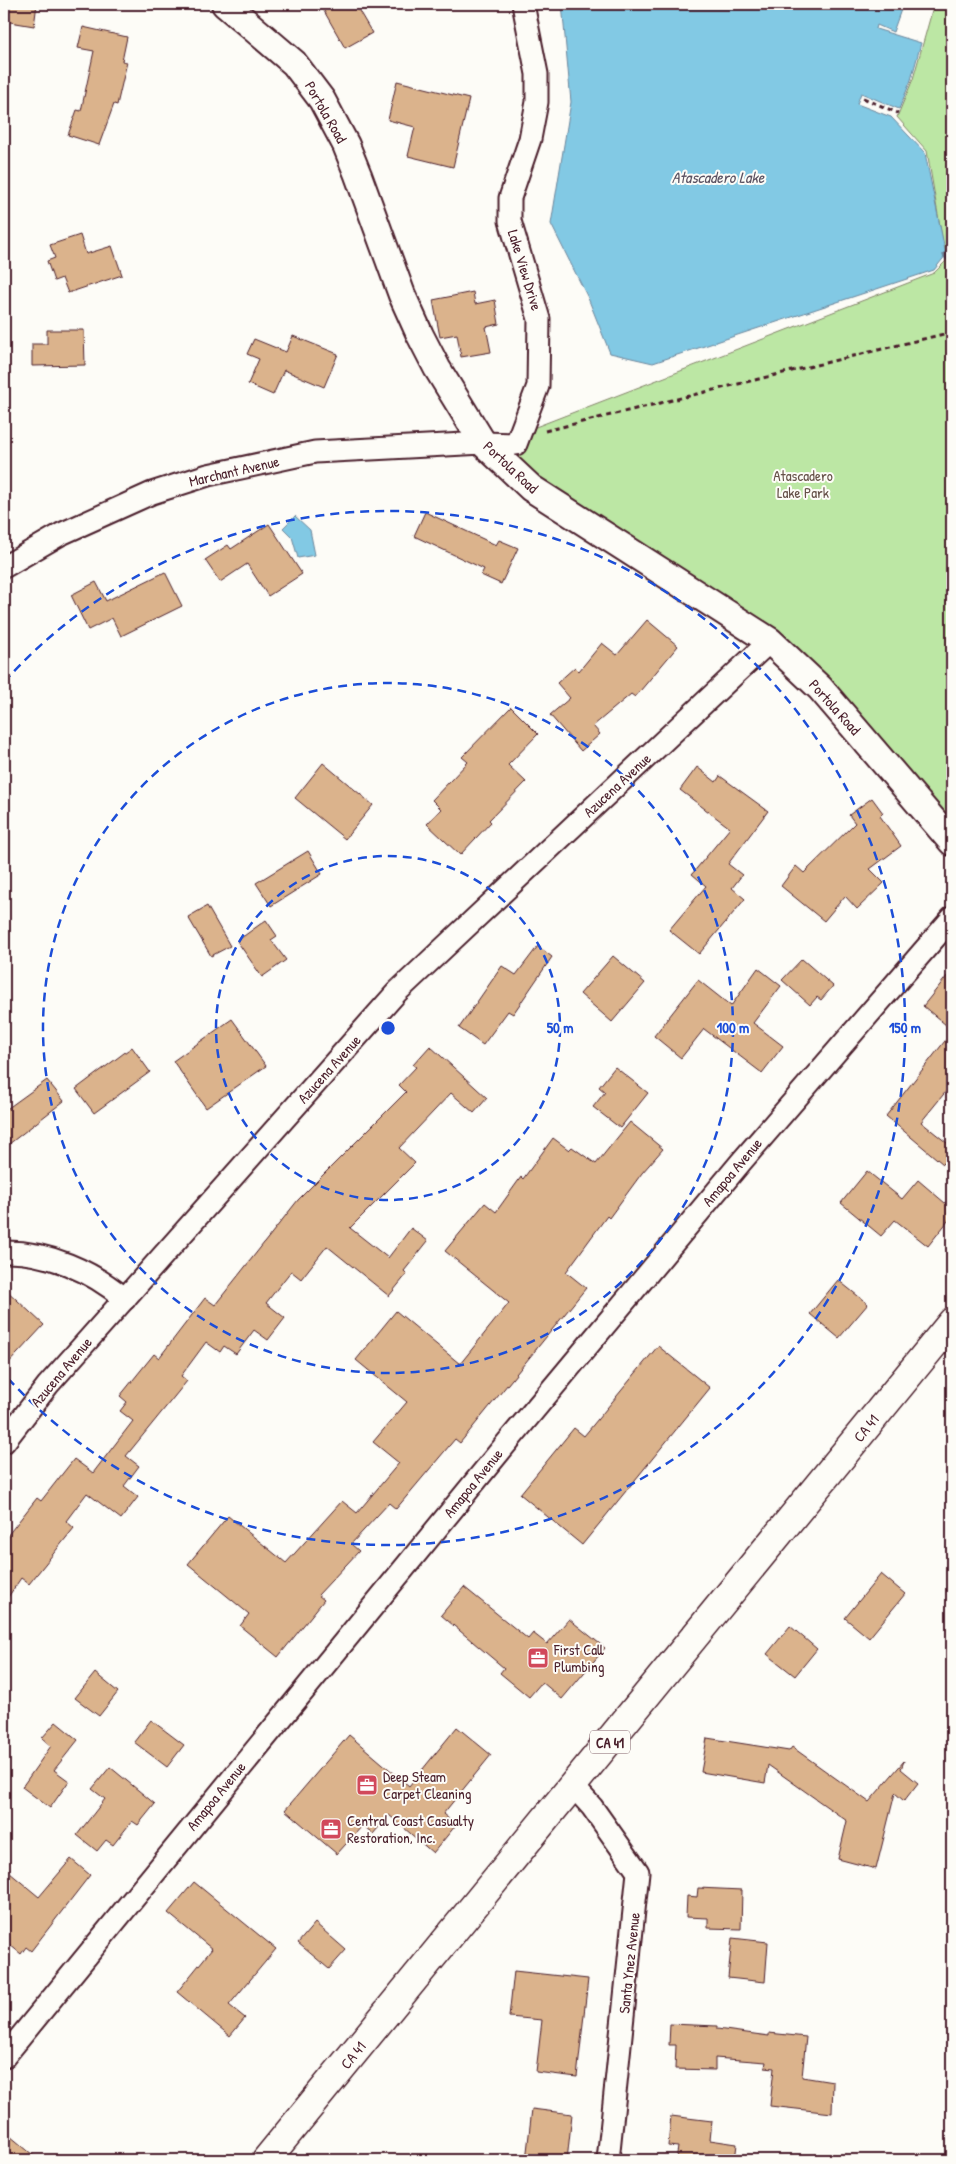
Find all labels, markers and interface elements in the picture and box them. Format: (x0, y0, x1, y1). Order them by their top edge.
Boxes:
street label: Portola Road (300, 77, 352, 147)
water label: Atascadero Lake (672, 166, 765, 188)
street label: Lake View Drive (503, 227, 547, 313)
street label: Portola Road (479, 436, 543, 498)
street label: Marchant Avenue (187, 450, 281, 492)
park label: Atascadero Lake Park (773, 465, 833, 503)
street label: Portola Road (804, 675, 866, 739)
street label: Azucena Avenue (579, 748, 656, 822)
text: 50 m (547, 1017, 573, 1038)
text: 100 m (717, 1017, 749, 1038)
text: 150 m (889, 1017, 921, 1038)
centre of rings (379, 1019, 397, 1037)
street label: Azucena Avenue (293, 1030, 365, 1108)
street label: Amapoa Avenue (697, 1133, 767, 1211)
street label: Azucena Avenue (25, 1332, 97, 1412)
street label: CA 41 (848, 1410, 884, 1446)
street label: Amapoa Avenue (439, 1444, 507, 1522)
place label: First Call Plumbing (553, 1639, 605, 1677)
office icon: First Call Plumbing (526, 1646, 550, 1670)
road number: CA 41 (590, 1730, 630, 1754)
street label: Amapoa Avenue (182, 1757, 250, 1835)
place label: Deep Steam Carpet Cleaning (383, 1766, 472, 1804)
office icon: Deep Steam Carpet Cleaning (355, 1773, 379, 1797)
place label: Central Coast Casualty Restoration, Inc. (347, 1810, 474, 1848)
office icon: Central Coast Casualty Restoration, Inc. (319, 1817, 343, 1841)
street label: Santa Ynez Avenue (613, 1911, 645, 2014)
street label: CA 41 (335, 2037, 371, 2073)

